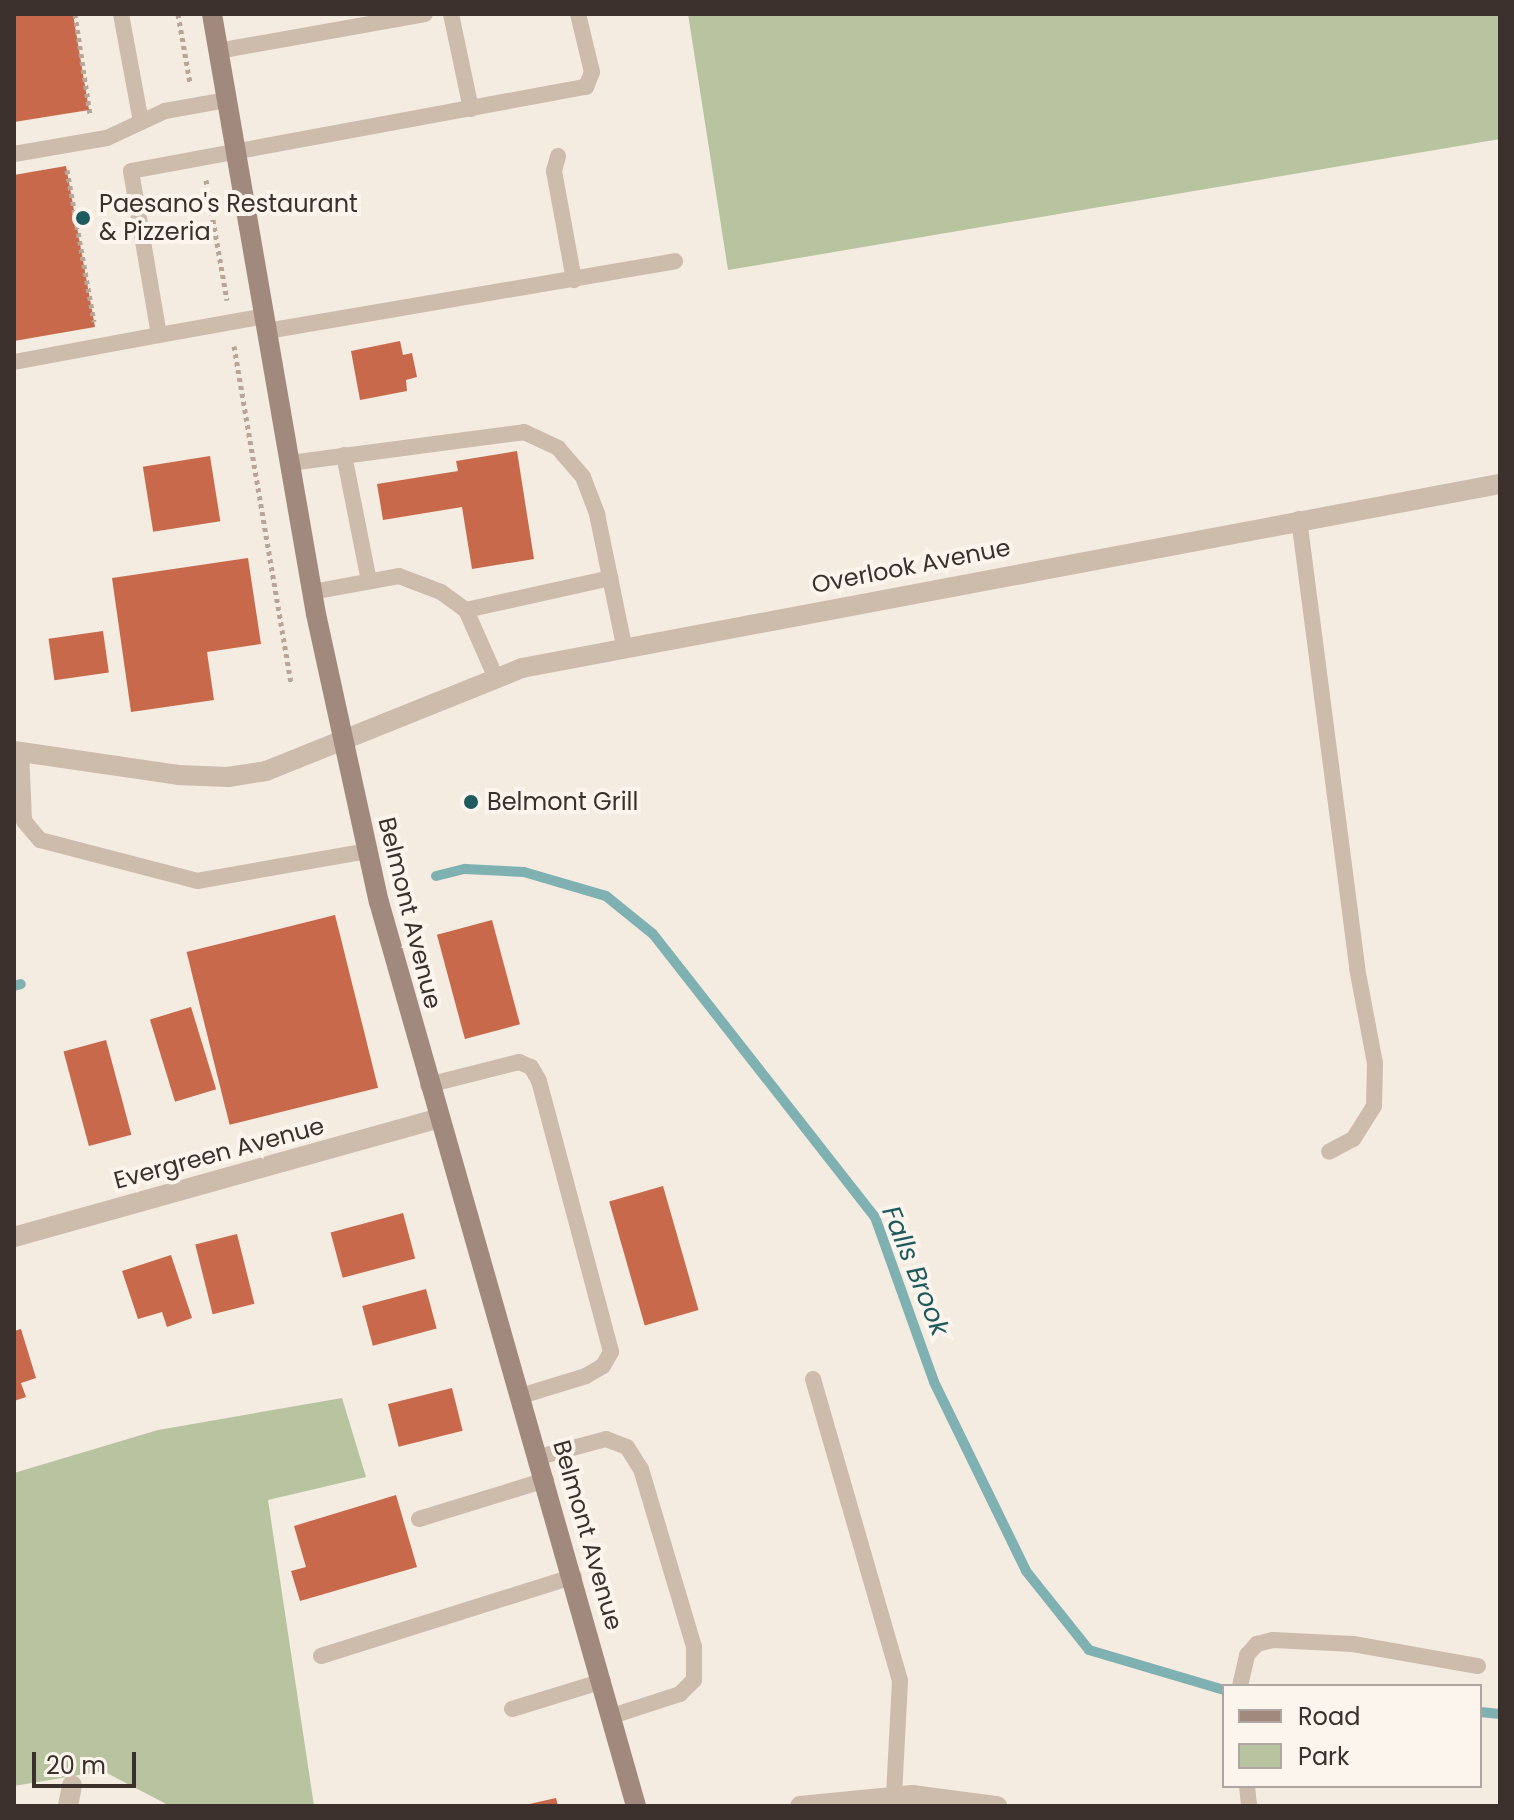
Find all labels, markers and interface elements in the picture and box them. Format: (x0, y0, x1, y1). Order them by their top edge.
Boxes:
place label: Paesano's Restaurant & Pizzeria (99, 190, 358, 246)
marker: Paesano's Restaurant & Pizzeria (74, 209, 92, 227)
street label: Overlook Avenue (809, 533, 1013, 599)
place label: Belmont Grill (487, 788, 638, 816)
marker: Belmont Grill (462, 793, 480, 811)
street label: Belmont Avenue (372, 814, 448, 1012)
street label: Evergreen Avenue (111, 1111, 327, 1195)
water label: Falls Brook (875, 1202, 955, 1340)
street label: Belmont Avenue (547, 1437, 629, 1633)
legend (1222, 1684, 1482, 1788)
text: Road (1298, 1700, 1360, 1733)
scale bar (36, 1736, 140, 1786)
text: Park (1298, 1740, 1349, 1773)
text: 20 m (46, 1749, 106, 1782)

